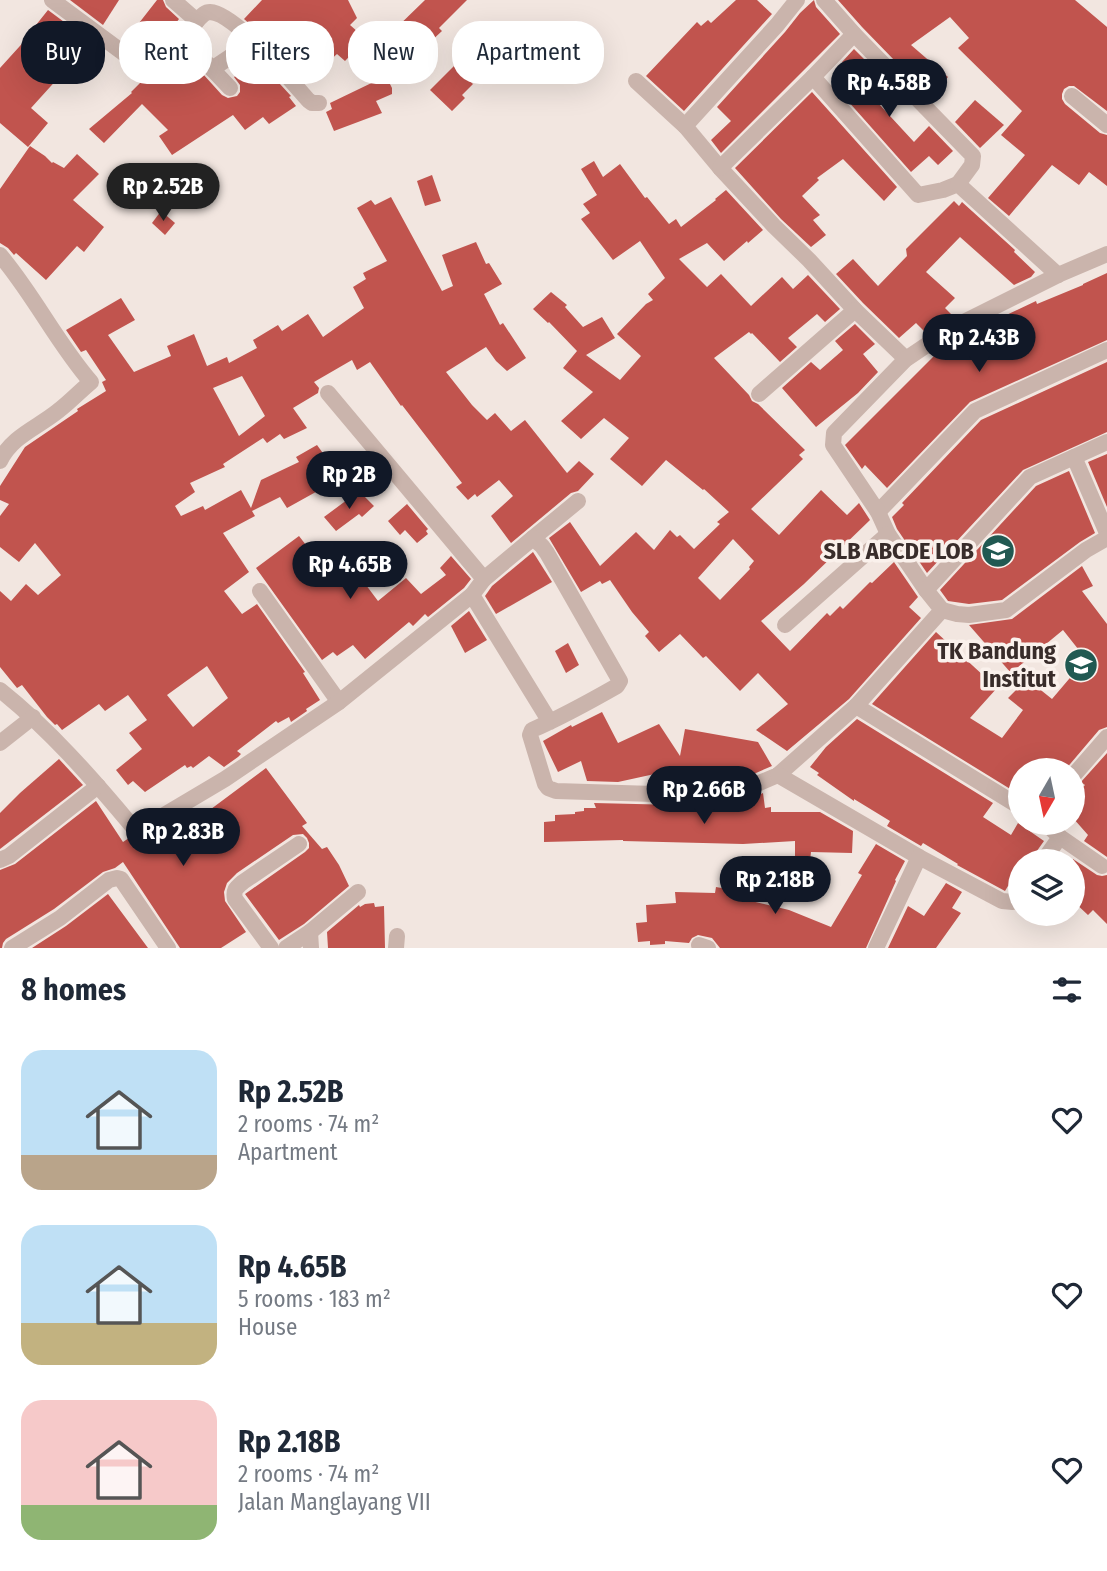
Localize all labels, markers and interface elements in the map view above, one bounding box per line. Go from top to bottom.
chip: Buy [21,21,105,84]
chip: Rent [119,21,212,84]
chip: Filters [226,21,334,84]
chip: New [348,21,438,84]
chip: Apartment [452,21,604,84]
pin: Rp 4.58B [817,60,961,119]
text: Rp 4.58B [847,68,931,96]
pin: Rp 2.52B [91,164,235,223]
text: Rp 2.52B [123,172,203,200]
pin: Rp 2.43B [907,314,1051,374]
text: Rp 2.43B [939,323,1019,351]
pin: Rp 2B [300,452,398,511]
text: Rp 2B [322,460,376,488]
school or university icon: SLB ABCDE LOB [979,532,1017,570]
place label: SLB ABCDE LOB [824,537,974,565]
pin: Rp 4.65B [278,542,422,601]
text: Rp 4.65B [308,550,392,578]
place label: TK Bandung Institut [937,637,1057,693]
school or university icon: TK Bandung Institut [1062,646,1100,684]
north arrow [1008,758,1085,835]
map controls [1008,758,1085,926]
pin: Rp 2.66B [632,766,776,826]
text: Rp 2.66B [663,775,745,803]
pin: Rp 2.83B [111,808,255,868]
text: Rp 2.83B [142,817,224,845]
button: layers [1008,849,1085,926]
pin: Rp 2.18B [703,856,847,916]
text: Rp 2.18B [736,865,814,893]
icon: filters [1048,971,1086,1009]
text: 8 homes [21,972,126,1008]
text: Rp 2.52B [238,1074,343,1110]
icon: home [77,1078,161,1162]
icon: heart [1048,1101,1086,1139]
text: 2 rooms · 74 m² [238,1110,379,1138]
text: Apartment [238,1138,338,1166]
text: Rp 4.65B [238,1249,346,1285]
icon: home [77,1253,161,1337]
icon: heart [1048,1276,1086,1314]
text: 5 rooms · 183 m² [238,1285,391,1313]
text: House [238,1313,297,1341]
text: Rp 2.18B [238,1424,340,1460]
icon: home [77,1428,161,1512]
icon: heart [1048,1451,1086,1489]
text: 2 rooms · 74 m² [238,1460,379,1488]
text: Jalan Manglayang VII [238,1488,431,1516]

